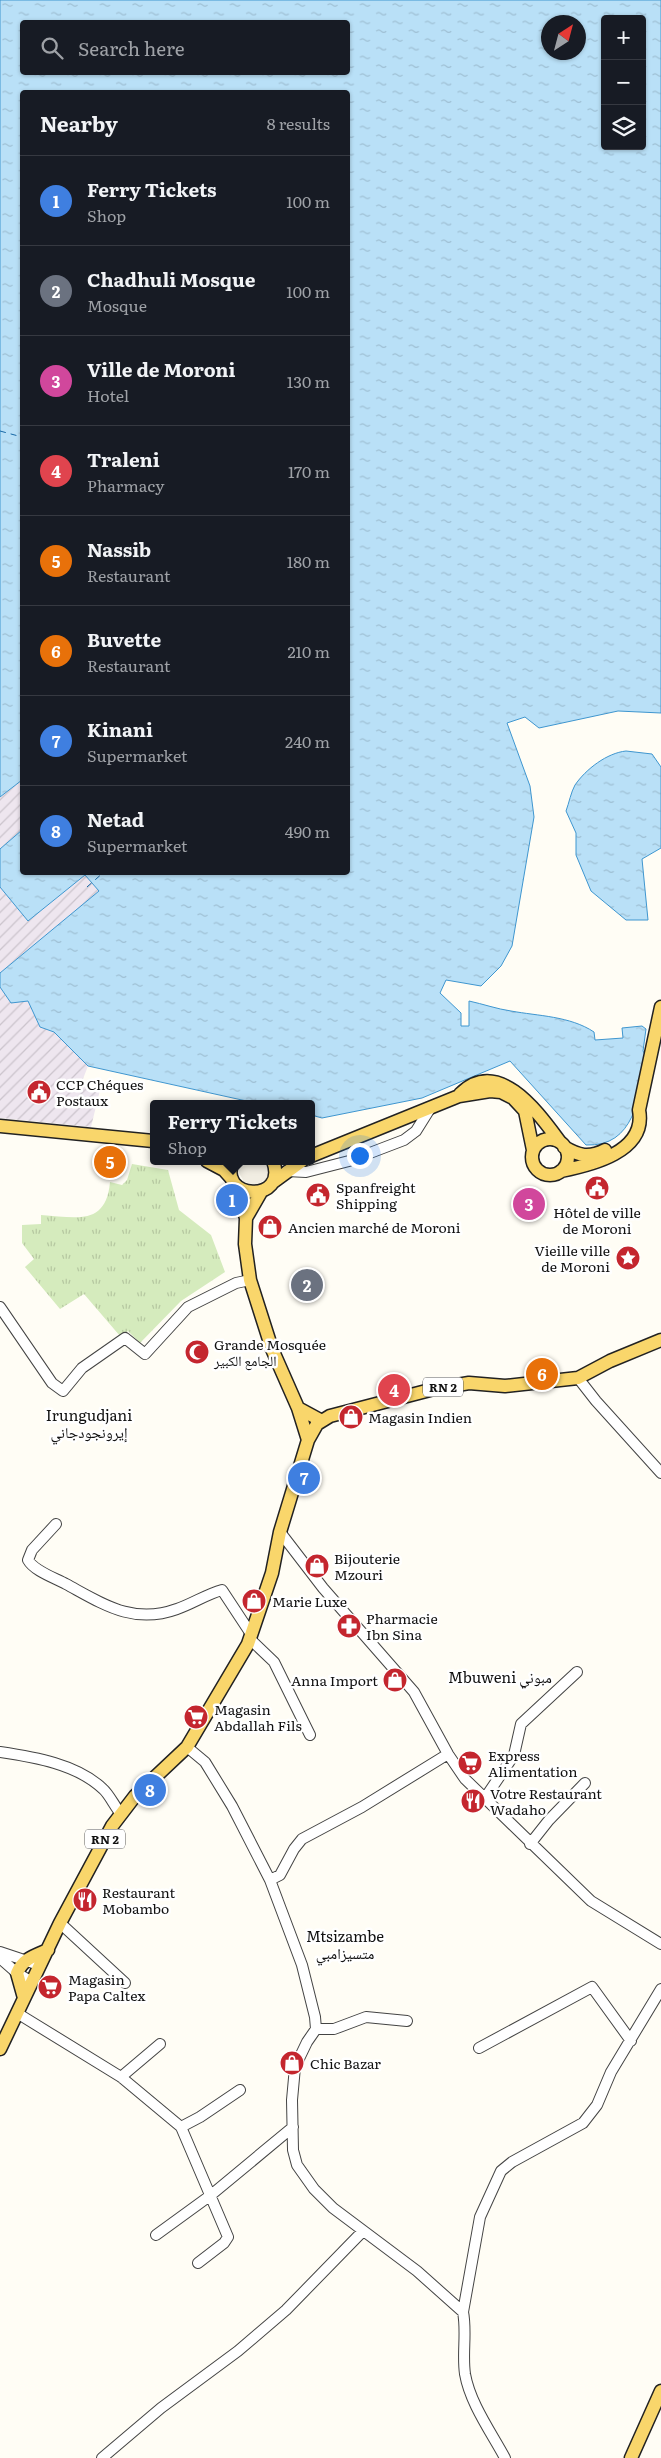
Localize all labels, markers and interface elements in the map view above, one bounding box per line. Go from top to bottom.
north arrow [541,15,586,60]
map controls [601,15,646,150]
button: + [601,15,646,60]
search box [20,20,350,75]
icon: search [38,34,66,62]
text: Search here [78,34,185,62]
button: − [601,60,646,105]
button: layers [601,105,646,150]
text: Nearby [40,107,118,138]
text: 8 results [267,111,330,135]
text: Ferry Tickets [87,175,217,203]
text: 1 [53,189,59,213]
text: 100 m [286,189,330,213]
text: Shop [87,203,126,227]
text: Chadhuli Mosque [87,265,255,293]
text: 2 [52,279,60,303]
text: 100 m [286,279,330,303]
text: Mosque [87,293,147,317]
text: Ville de Moroni [87,355,236,383]
text: 3 [52,369,60,393]
text: 130 m [287,369,330,393]
text: Hotel [87,383,129,407]
text: Traleni [87,445,160,473]
text: 4 [51,459,61,483]
text: 170 m [288,459,330,483]
text: Pharmacy [87,473,165,497]
text: Nassib [87,535,151,563]
text: 5 [52,549,60,573]
text: 180 m [287,549,330,573]
text: Restaurant [87,563,171,587]
text: Buvette [87,625,161,653]
text: 6 [51,639,61,663]
text: 210 m [287,639,330,663]
text: Restaurant [87,653,171,677]
text: Kinani [87,715,153,743]
text: 7 [52,729,60,753]
text: 240 m [285,729,330,753]
text: Supermarket [87,743,187,767]
text: Netad [87,805,144,833]
text: 8 [51,819,61,843]
text: 490 m [285,819,330,843]
text: Supermarket [87,833,187,857]
place label: CCP Chéques Postaux [56,1074,143,1110]
public building icon: CCP Chéques Postaux [26,1079,52,1105]
popup [150,1100,315,1165]
text: Ferry Tickets [168,1107,297,1135]
text: Shop [168,1135,207,1159]
pin: 5 [94,1143,126,1181]
your location [347,1143,373,1169]
public building icon: Hôtel de ville de Moroni [584,1175,610,1201]
place label: Spanfreight Shipping [336,1177,416,1213]
pin: 1 [216,1181,248,1219]
public building icon: Spanfreight Shipping [305,1182,331,1208]
pin: 3 [513,1185,545,1223]
place label: Hôtel de ville de Moroni [553,1202,641,1238]
shop icon: Ancien marché de Moroni [257,1214,283,1240]
place label: Ancien marché de Moroni [288,1217,461,1237]
place label: Vieille ville de Moroni [535,1240,610,1276]
place icon: Vieille ville de Moroni [615,1245,641,1271]
pin: 2 [291,1266,323,1304]
place label: Grande Mosquée الجامع الكبير [213,1334,326,1371]
mosque icon: Grande Mosquée الجامع الكبير [184,1339,210,1365]
pin: 6 [526,1355,558,1393]
pin: 4 [378,1371,410,1409]
road number: RN 2 [423,1378,463,1396]
district label: Irungudjani إيرونجودجاني [46,1403,132,1444]
shop icon: Magasin Indien [338,1404,364,1430]
place label: Magasin Indien [368,1407,472,1427]
pin: 7 [288,1459,320,1497]
place label: Bijouterie Mzouri [334,1548,400,1584]
shop icon: Bijouterie Mzouri [304,1553,330,1579]
shop icon: Marie Luxe [241,1588,267,1614]
place label: Marie Luxe [272,1591,347,1611]
place label: Pharmacie Ibn Sina [366,1608,438,1644]
pharmacy icon: Pharmacie Ibn Sina [336,1613,362,1639]
district label: Mbuweni مبوني [448,1665,552,1689]
shop icon: Anna Import [382,1667,408,1693]
place label: Anna Import [291,1670,378,1690]
place label: Magasin Abdallah Fils [214,1699,302,1735]
supermarket icon: Magasin Abdallah Fils [183,1704,209,1730]
place label: Express Alimentation [488,1745,577,1781]
supermarket icon: Express Alimentation [457,1750,483,1776]
pin: 8 [134,1771,166,1809]
place label: Votre Restaurant Wadaho [490,1783,602,1819]
restaurant icon: Votre Restaurant Wadaho [460,1788,486,1814]
road number: RN 2 [85,1830,125,1848]
place label: Restaurant Mobambo [102,1882,175,1918]
restaurant icon: Restaurant Mobambo [72,1887,98,1913]
district label: Mtsizambe متسيزامبي [306,1924,384,1965]
place label: Magasin Papa Caltex [68,1969,145,2005]
supermarket icon: Magasin Papa Caltex [37,1974,63,2000]
shop icon: Chic Bazar [279,2050,305,2076]
place label: Chic Bazar [310,2053,381,2073]

